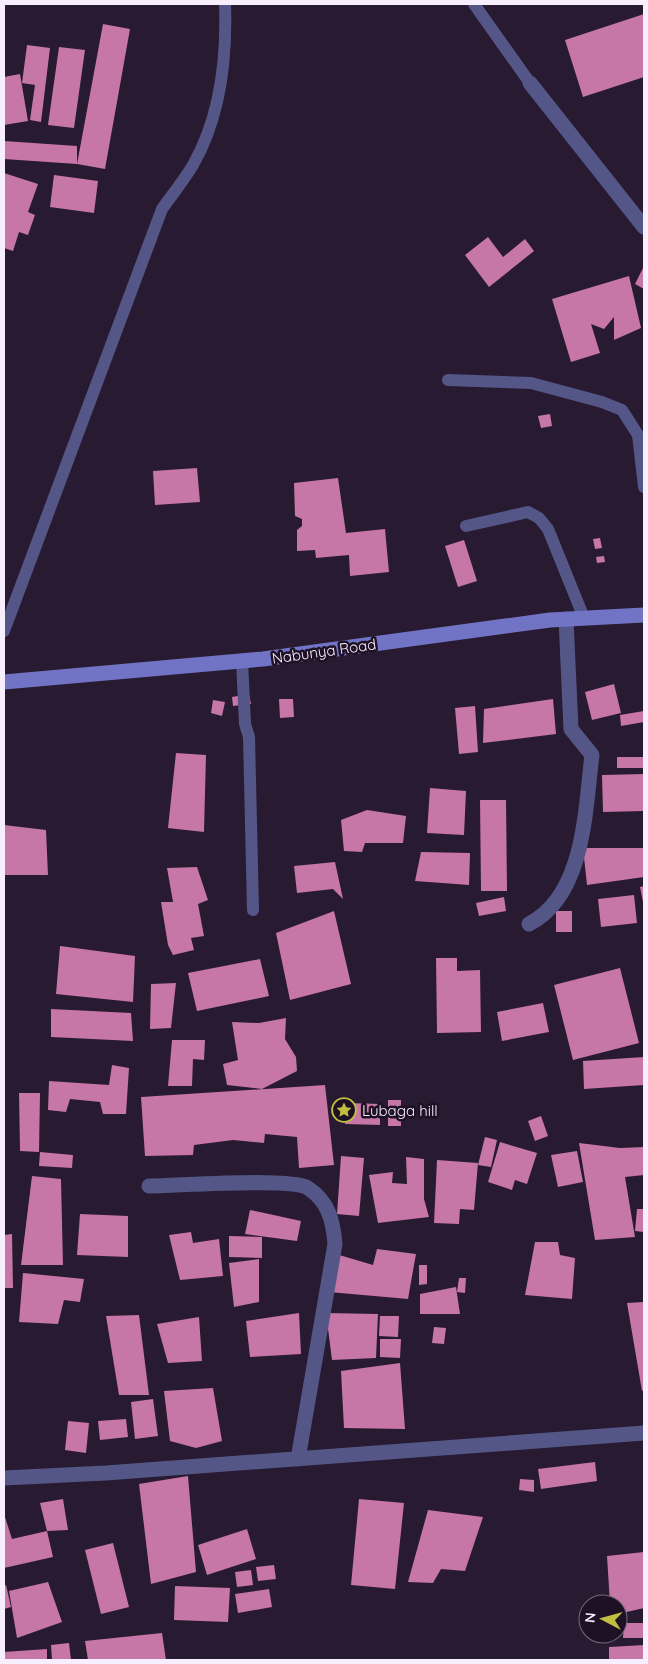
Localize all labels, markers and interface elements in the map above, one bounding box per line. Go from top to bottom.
street label: Nabunya Road [271,634,377,668]
place icon: Lubaga hill [331,1097,357,1123]
place label: Lubaga hill [362,1101,438,1120]
north arrow [578,1594,628,1644]
text: N [581,1612,600,1624]

